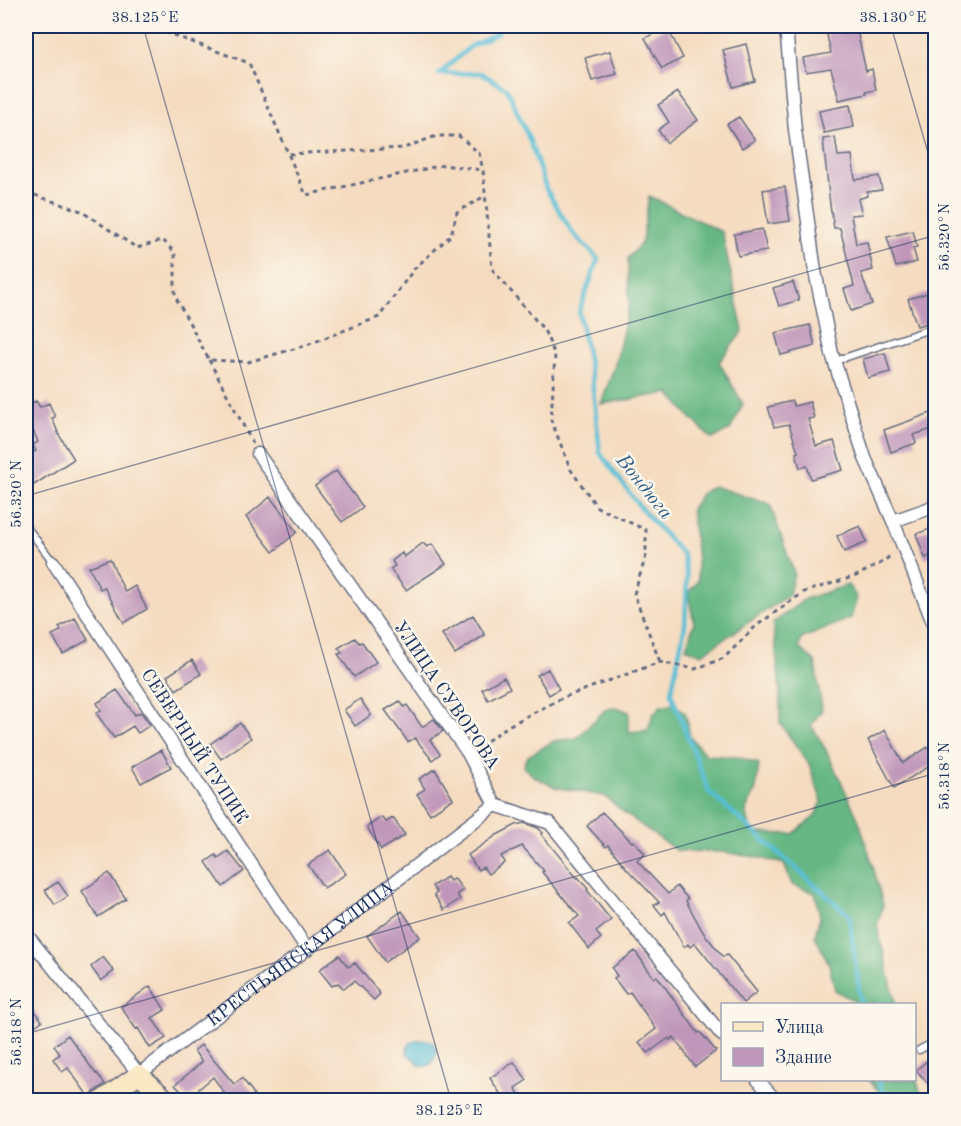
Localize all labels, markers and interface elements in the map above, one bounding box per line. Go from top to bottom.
text: 38.125°E [112,11,178,26]
text: 38.130°E [860,11,926,26]
text: 56.320°N [938,203,953,271]
water label: Вондюга [611,450,676,524]
text: 56.320°N [10,460,25,528]
street label: УЛИЦА СУВОРОВА [390,618,503,773]
street label: СЕВЕРНЫЙ ТУПИК [137,664,254,827]
text: 56.318°N [938,742,953,810]
street label: КРЕСТЬЯНСКАЯ УЛИЦА [204,878,397,1030]
text: 56.318°N [10,998,25,1066]
legend [721,1003,916,1081]
text: Улица [775,1019,824,1037]
text: Здание [775,1049,832,1067]
text: 38.125°E [416,1104,482,1119]

